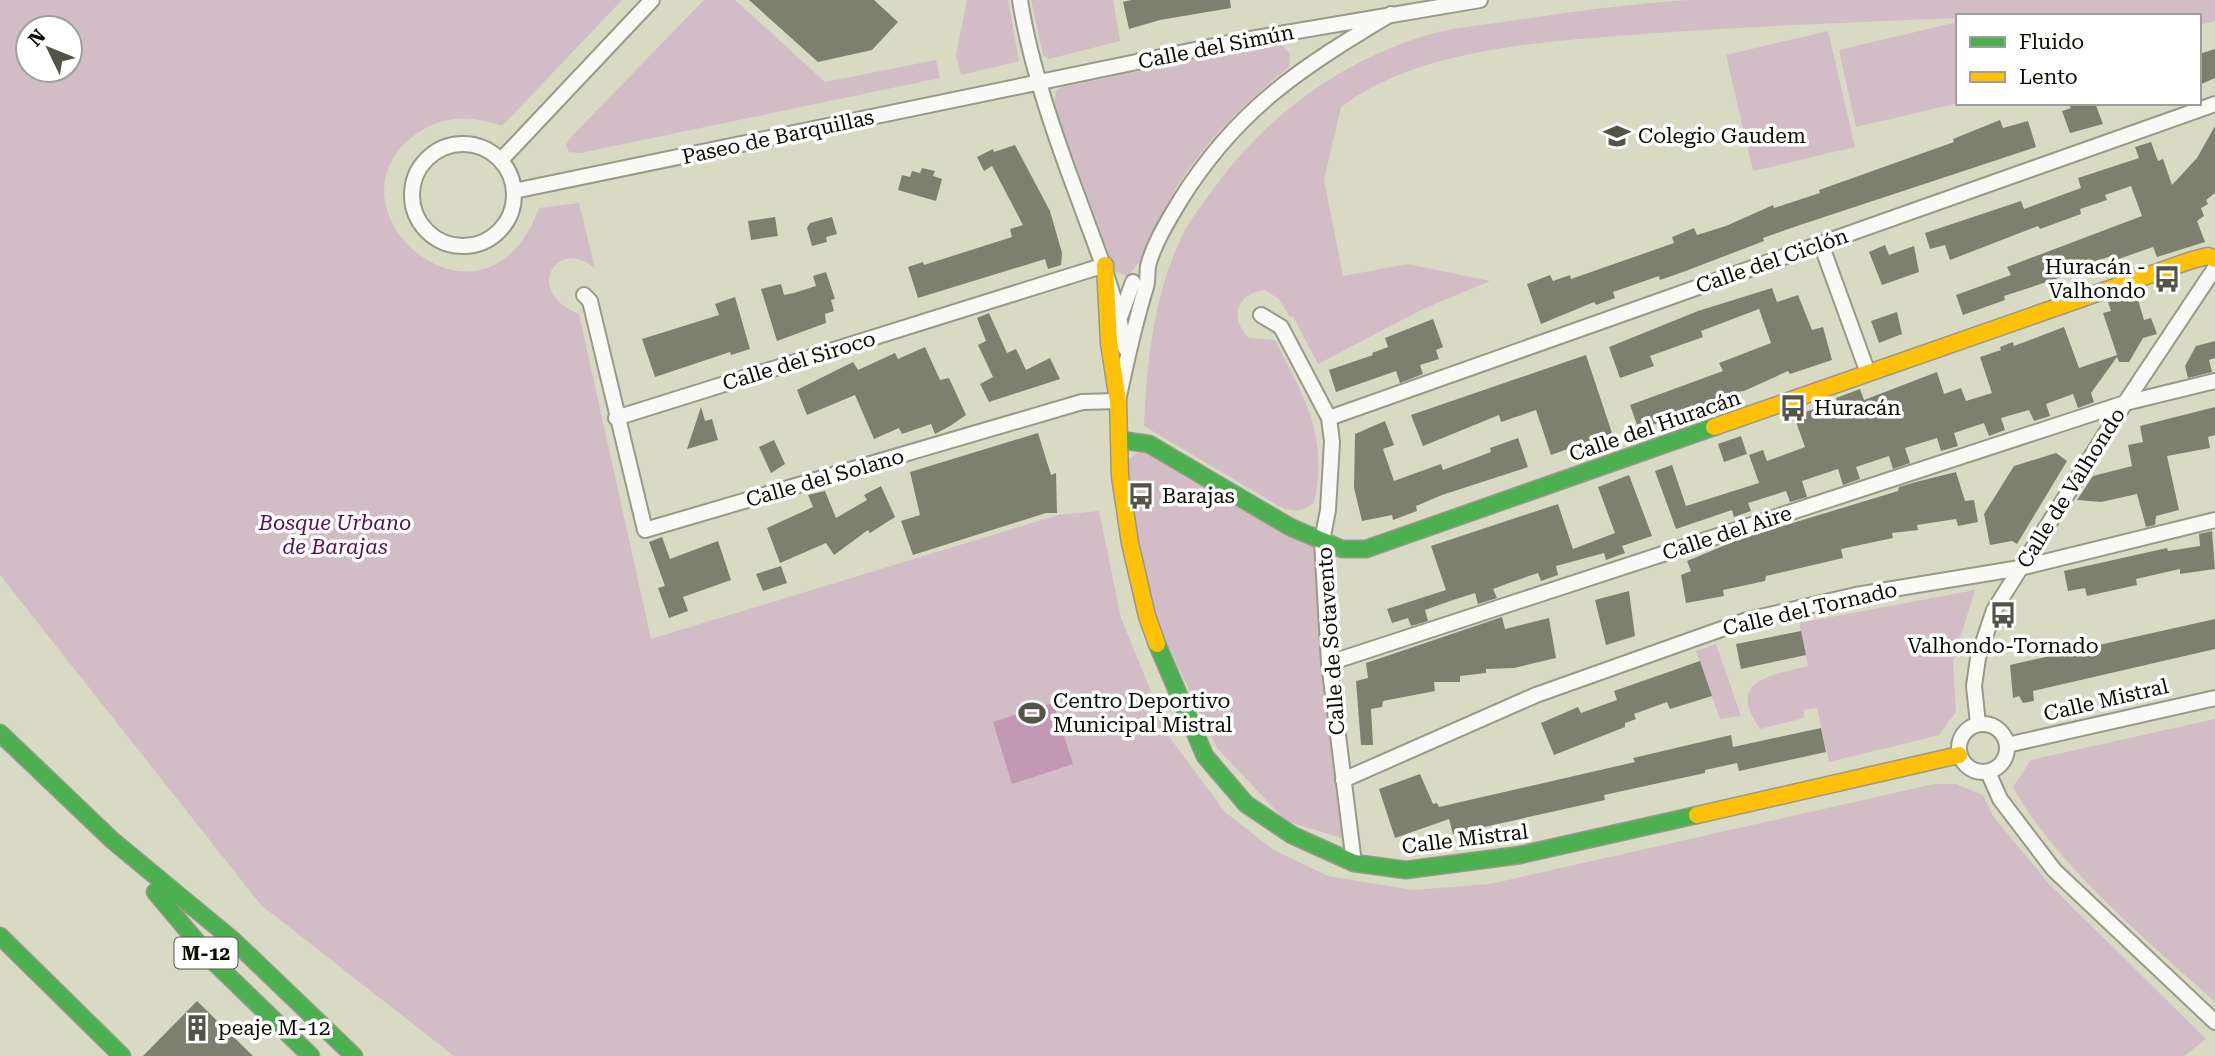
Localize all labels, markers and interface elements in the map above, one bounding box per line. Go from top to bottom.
north arrow [14,14,84,84]
legend [1956,14,2201,105]
street label: Calle del Simún [1136,20,1296,74]
text: N [24,24,51,51]
text: Fluido [2019,30,2084,54]
text: Lento [2019,65,2078,89]
street label: Paseo de Barquillas [680,105,876,169]
school or university icon: Colegio Gaudem [1602,121,1632,151]
place label: Colegio Gaudem [1638,124,1806,148]
street label: Calle del Ciclón [1693,224,1852,298]
place label: Huracán - Valhondo [2045,255,2146,303]
bus stop icon: Huracán - Valhondo [2152,264,2182,294]
street label: Calle del Siroco [720,326,878,396]
street label: Calle del Huracán [1566,385,1744,467]
bus stop icon: Huracán [1778,393,1808,423]
place label: Huracán [1814,396,1901,420]
street label: Calle de Valhondo [2012,404,2130,572]
street label: Calle del Solano [743,444,907,512]
bus stop icon: Barajas [1126,481,1156,511]
place label: Barajas [1162,484,1235,508]
street label: Calle del Aire [1659,501,1795,565]
park label: Bosque Urbano de Barajas [258,511,411,559]
street label: Calle de Sotavento [1312,546,1350,736]
street label: Calle del Tornado [1721,577,1899,641]
bus stop icon: Valhondo-Tornado [1988,600,2018,630]
place label: Valhondo-Tornado [1907,634,2099,658]
street label: Calle Mistral [2041,674,2171,726]
place label: Centro Deportivo Municipal Mistral [1053,689,1233,737]
sports icon: Centro Deportivo Municipal Mistral [1017,698,1047,728]
street label: Calle Mistral [1400,819,1530,859]
road number: M-12 [174,937,238,968]
building icon: peaje M-12 [182,1013,212,1043]
place label: peaje M-12 [218,1016,330,1040]

